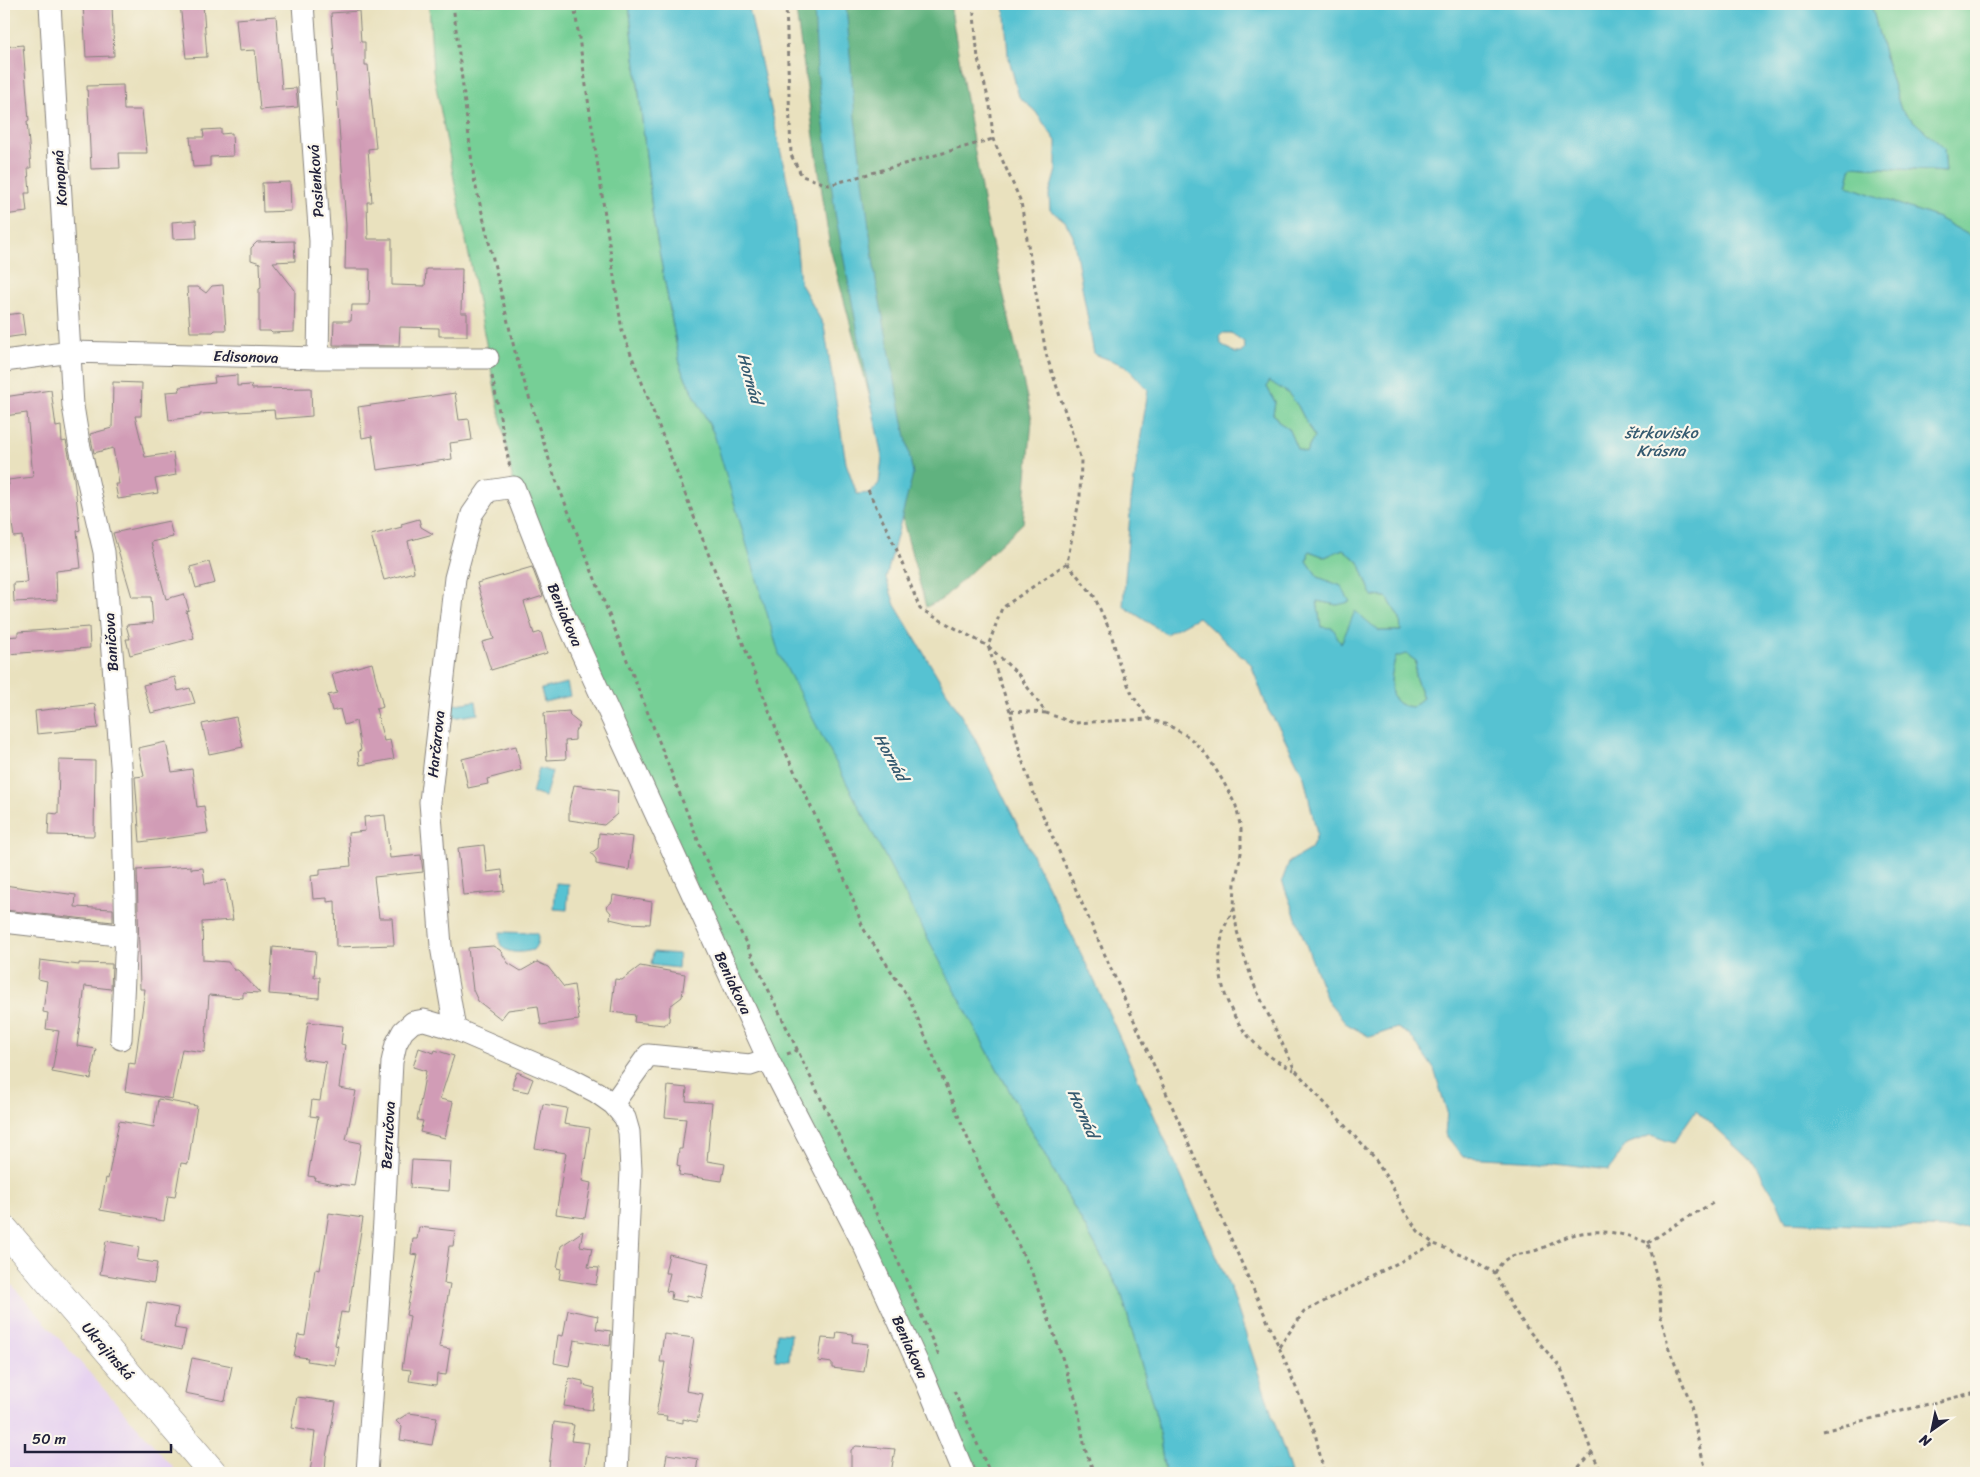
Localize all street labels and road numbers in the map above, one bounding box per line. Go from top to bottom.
street label: Pasienková [300,143,332,218]
street label: Konopná [45,149,75,207]
street label: Edisonova [213,343,279,371]
street label: Beniakova [540,579,590,651]
street label: Baničova [96,611,126,672]
street label: Harčarova [420,709,452,779]
street label: Beniakova [707,947,759,1019]
street label: Bezručova [373,1100,403,1170]
street label: Beniakova [884,1311,936,1383]
street label: Ukrajinská [75,1316,141,1387]

